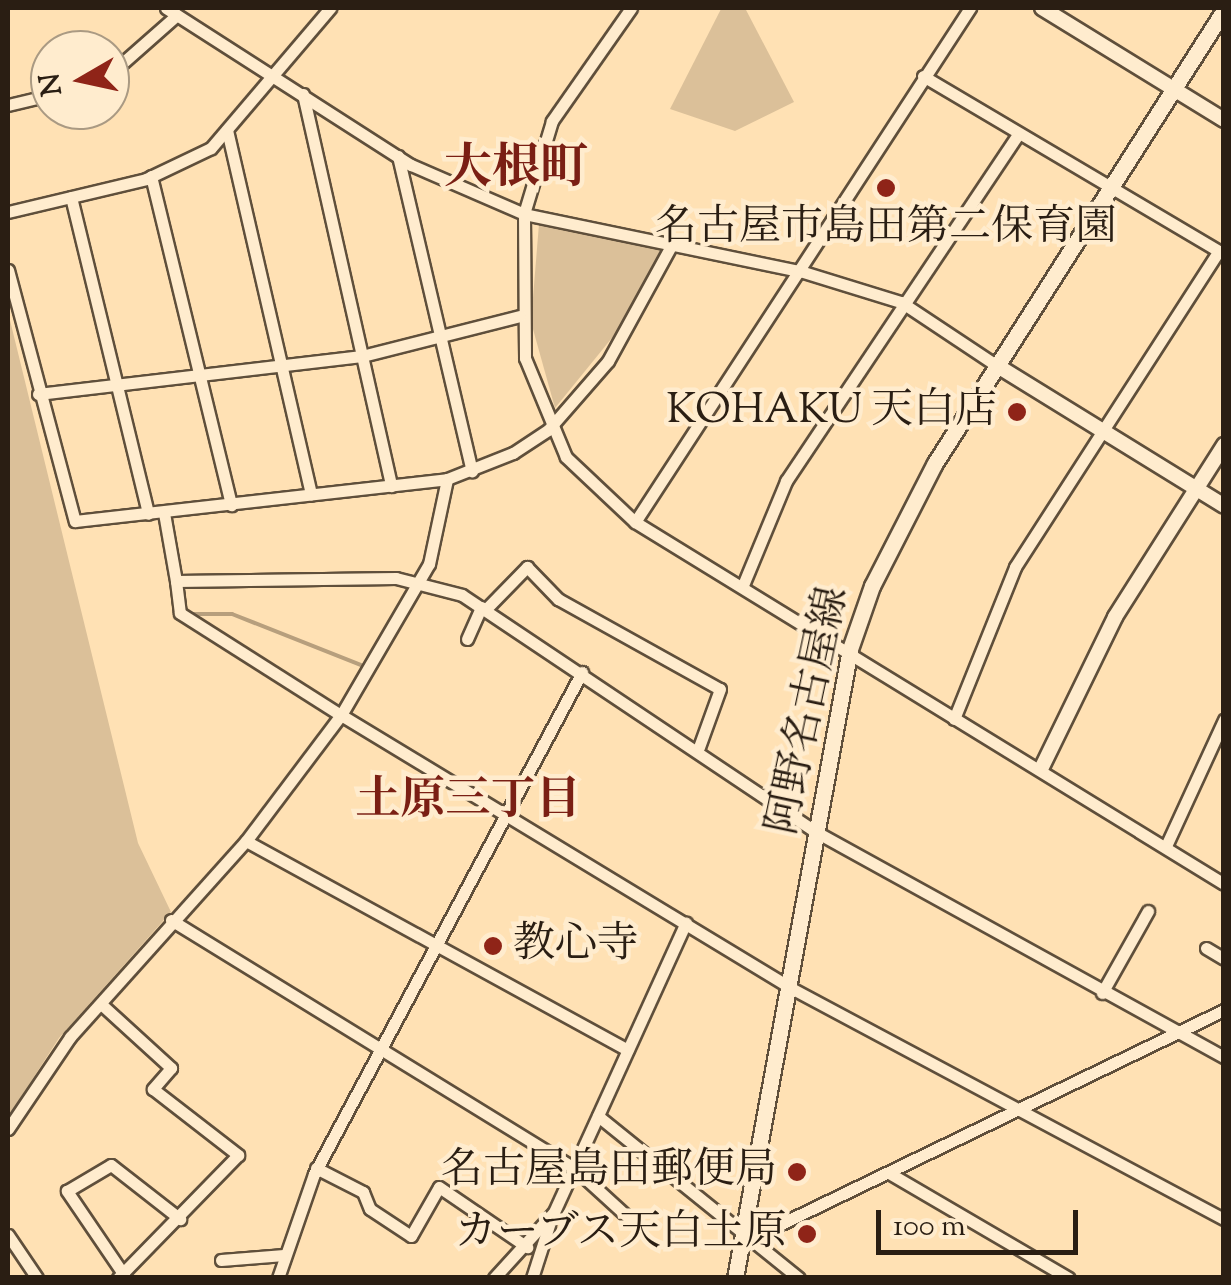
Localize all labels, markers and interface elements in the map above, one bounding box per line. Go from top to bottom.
north arrow [30,30,130,130]
text: N [31,70,74,99]
district label: 大根町 [444,142,588,200]
marker: 名古屋市島田第二保育園 [875,177,897,199]
place label: 名古屋市島田第二保育園 [655,204,1117,254]
place label: KOHAKU 天白店 [667,387,997,437]
marker: KOHAKU 天白店 [1006,401,1028,423]
street label: 阿野名古屋線 [759,583,861,839]
district label: 土原三丁目 [356,776,580,830]
place label: 教心寺 [513,921,639,971]
marker: 教心寺 [482,935,504,957]
place label: 名古屋島田郵便局 [441,1147,777,1197]
marker: 名古屋島田郵便局 [786,1161,808,1183]
scale bar [881,1190,1084,1252]
text: 100 m [893,1206,966,1249]
place label: カーブス天白土原 [451,1209,787,1259]
marker: カーブス天白土原 [796,1223,818,1245]

